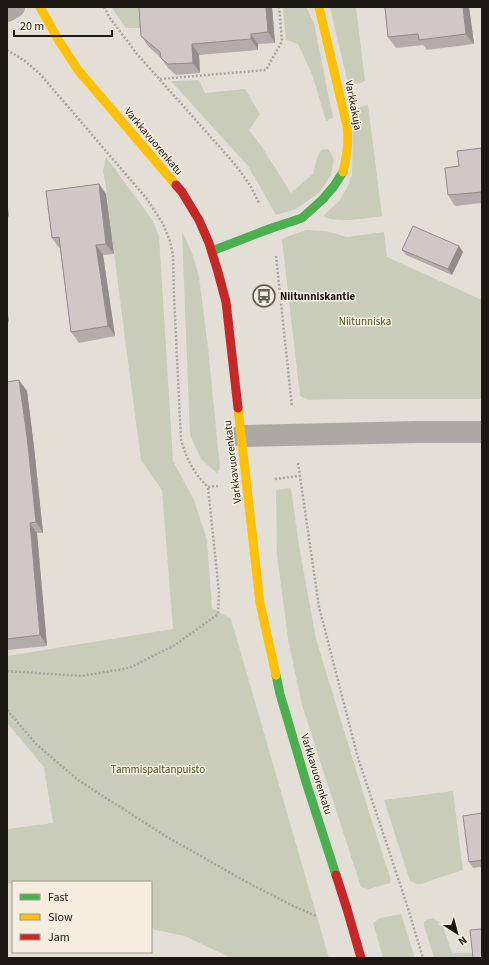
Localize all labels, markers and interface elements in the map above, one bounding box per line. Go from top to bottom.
scale bar [14,12,112,38]
text: 20 m [20,18,44,35]
street label: Varkkakuja [341,79,366,131]
street label: Varkkavuorenkatu [121,104,186,178]
bus stop icon: Niitunniskantie [251,283,277,309]
place label: Niitunniskantie [280,289,356,304]
park label: Niitunniska [339,314,391,329]
street label: Varkkavuorenkatu [220,419,245,504]
street label: Varkkavuorenkatu [297,732,336,816]
park label: Tammispaltanpuisto [111,762,205,777]
legend [12,881,152,953]
text: Fast [48,889,68,906]
text: Slow [48,909,73,926]
north arrow [437,913,477,953]
text: Jam [48,929,70,946]
text: N [455,932,470,949]

